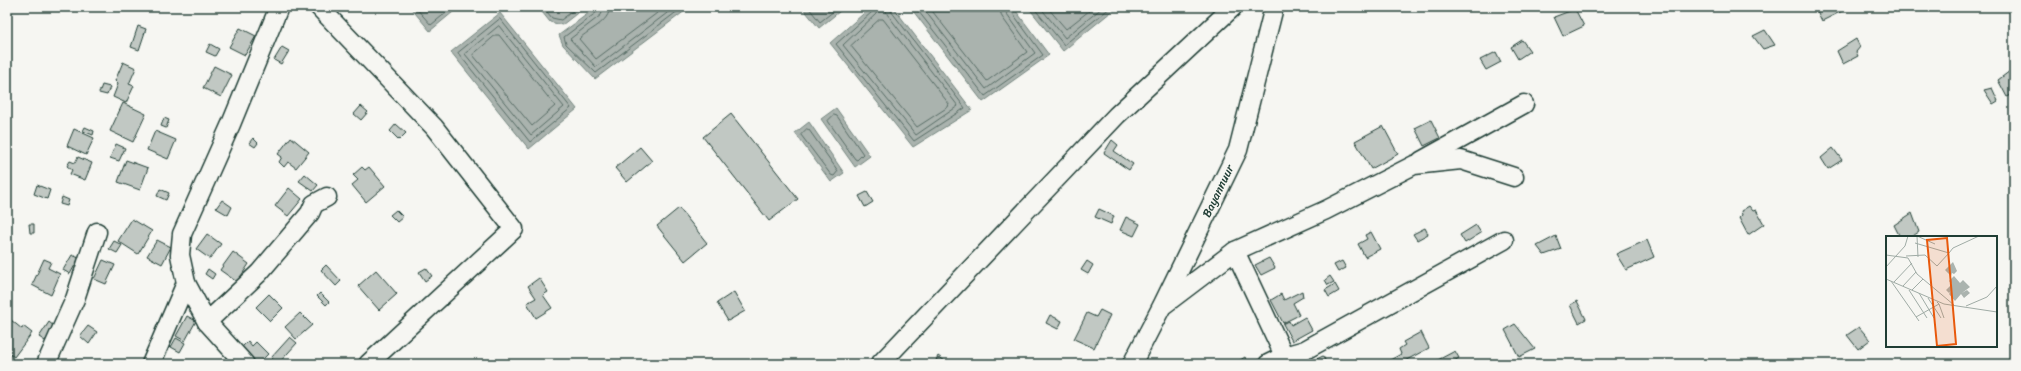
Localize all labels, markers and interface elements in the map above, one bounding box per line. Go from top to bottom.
street label: Bayannuur [1196,160,1241,221]
inset map [1886,236,1997,347]

